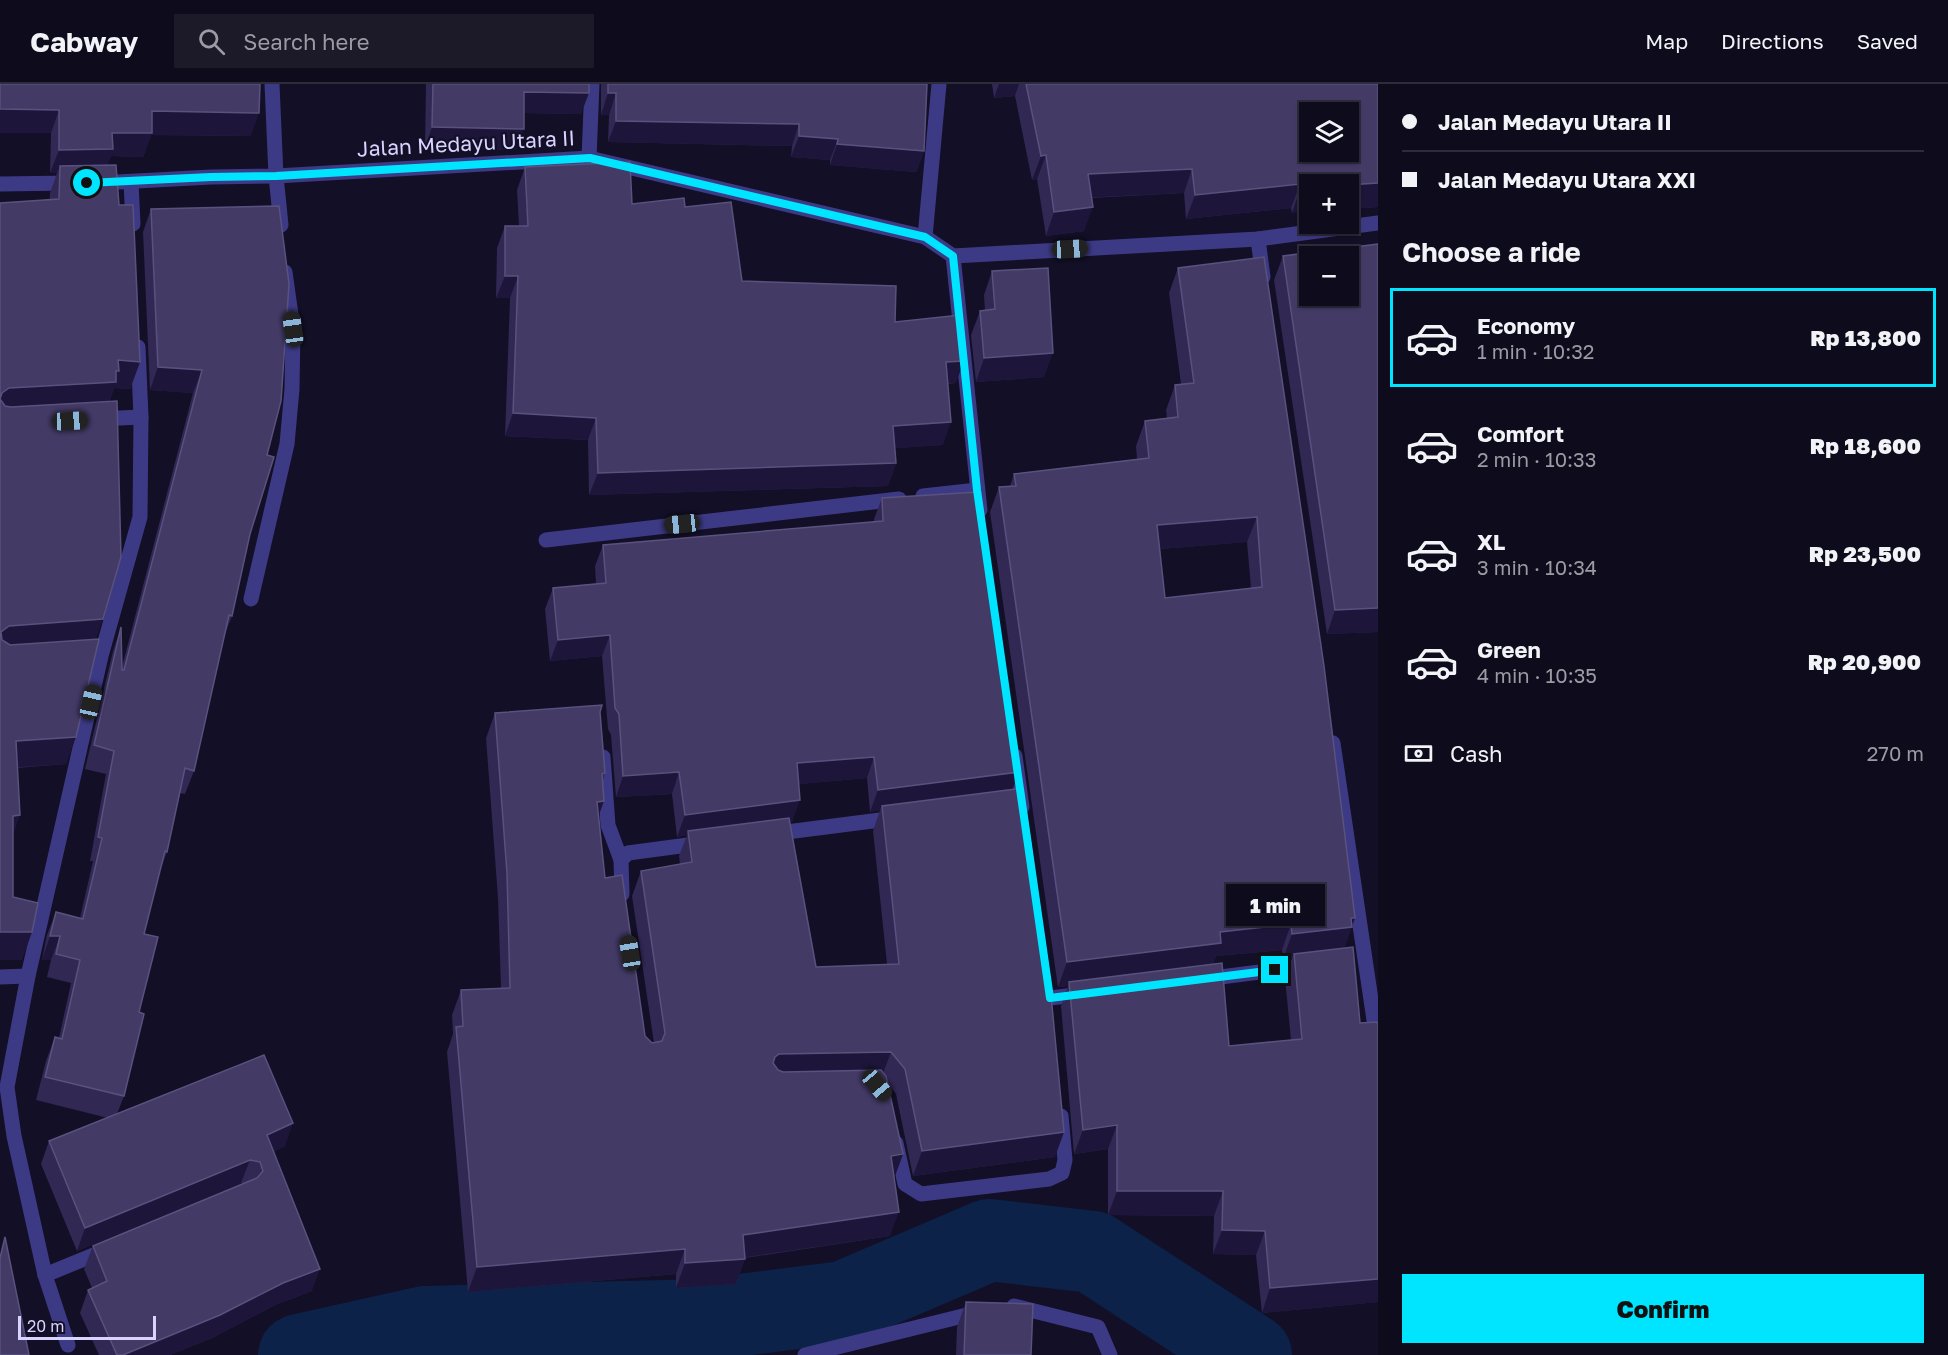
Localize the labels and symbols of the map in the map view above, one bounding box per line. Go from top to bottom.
street label: Jalan Medayu Utara II [356,124,576,162]
route start [73,169,100,196]
car [1052,239,1088,259]
car [282,310,304,348]
car [52,411,88,431]
car [663,513,701,535]
car [78,682,104,722]
callout: 1 min [1226,883,1324,925]
car [618,934,642,972]
route end [1261,956,1288,983]
car [859,1065,895,1105]
scale bar [18,1313,156,1340]

